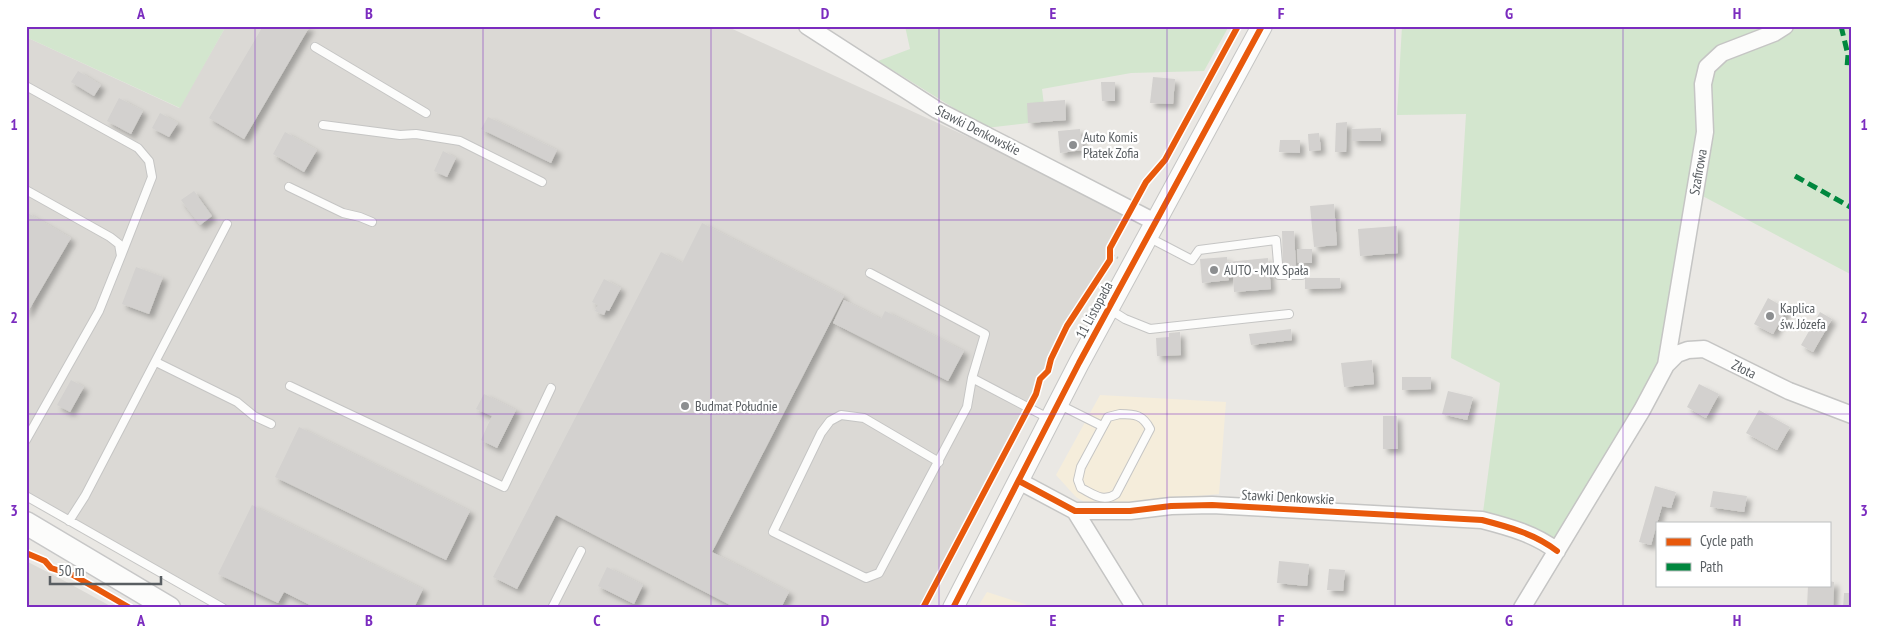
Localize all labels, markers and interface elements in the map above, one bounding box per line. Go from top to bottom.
text: A [136,3,146,23]
text: B [365,3,373,23]
text: C [593,3,601,23]
text: D [821,3,830,23]
text: E [1050,3,1057,23]
text: F [1278,3,1285,23]
text: G [1505,3,1513,23]
text: H [1733,3,1741,23]
street label: Stawki Denkowskie [933,101,1024,159]
text: 1 [10,114,18,134]
text: 1 [1860,114,1868,134]
place label: Auto Komis Płatek Zofia [1083,128,1139,162]
marker: Auto Komis Płatek Zofia [1067,139,1079,151]
street label: Szafirowa [1685,148,1711,196]
place label: AUTO - MIX Spała [1224,261,1309,279]
marker: AUTO - MIX Spała [1208,264,1220,276]
street label: 11 Listopada [1071,278,1117,342]
place label: Kaplica św. Józefa [1780,299,1826,333]
text: 2 [10,307,18,327]
text: 2 [1860,307,1868,327]
marker: Kaplica św. Józefa [1764,310,1776,322]
street label: Złota [1729,355,1759,383]
place label: Budmat Południe [695,397,778,415]
marker: Budmat Południe [679,400,691,412]
street label: Stawki Denkowskie [1241,486,1335,508]
text: 3 [10,500,18,520]
text: 3 [1860,500,1868,520]
legend [1656,522,1830,586]
text: Cycle path [1700,531,1753,550]
scale bar [50,554,161,586]
text: Path [1700,557,1723,576]
text: 50 m [58,561,84,580]
text: A [136,610,146,630]
text: B [365,610,373,630]
text: C [593,610,601,630]
text: D [821,610,830,630]
text: E [1050,610,1057,630]
text: F [1278,610,1285,630]
text: G [1505,610,1513,630]
text: H [1733,610,1741,630]

